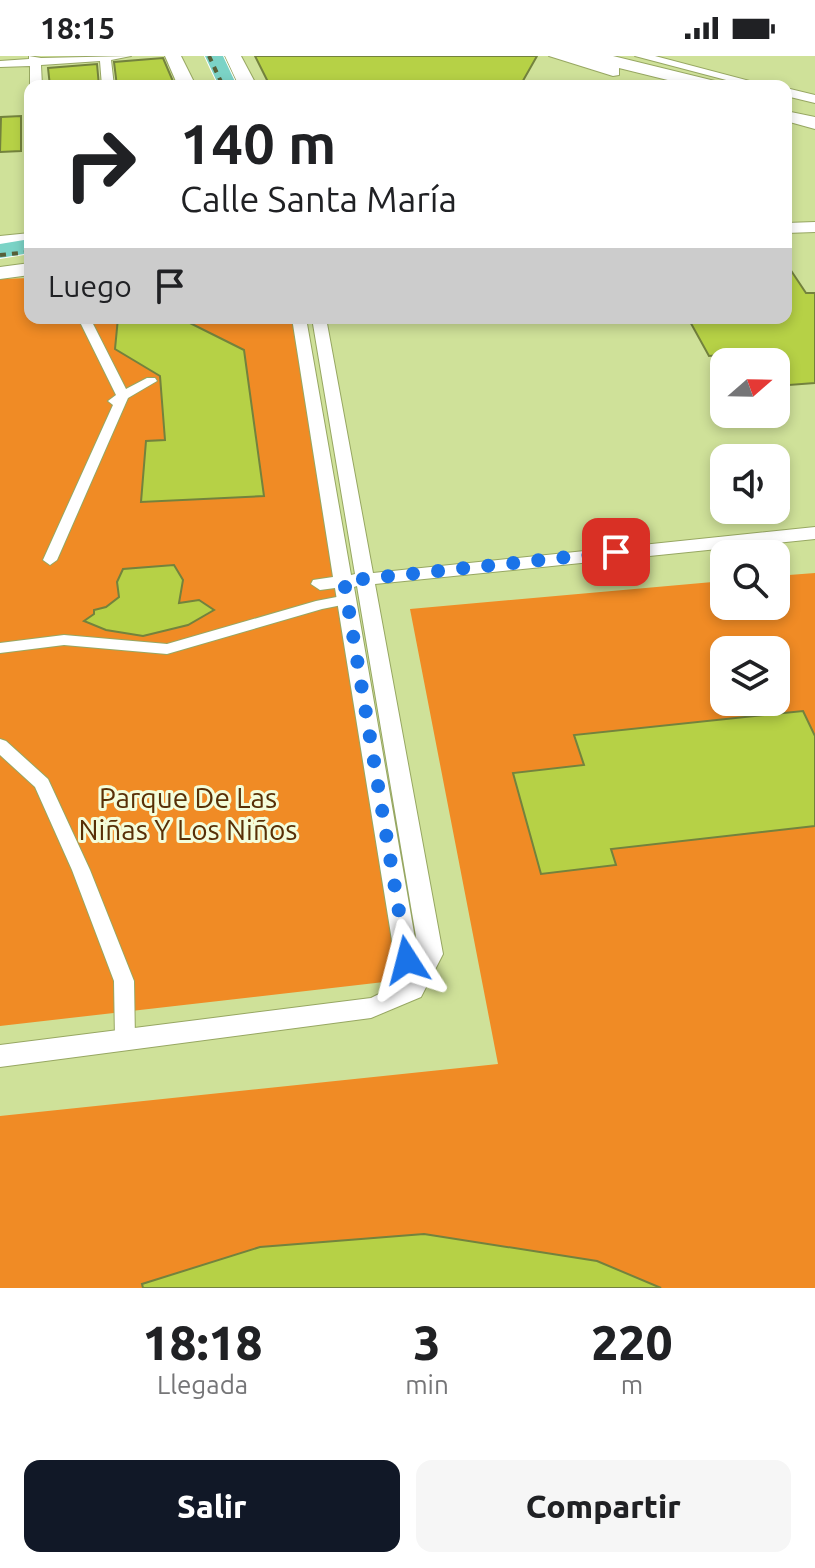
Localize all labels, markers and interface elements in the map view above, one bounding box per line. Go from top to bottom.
text: 18:15 [40,11,115,45]
icon: right [48,112,152,216]
text: 140 m [180,112,336,175]
text: Calle Santa María [180,178,457,219]
icon: arrive [148,264,192,308]
text: Luego [48,269,132,303]
north arrow [710,348,790,428]
map controls [710,348,790,716]
button: sound [710,444,790,524]
pin [582,518,650,586]
icon: arrive [594,530,638,574]
button: search [710,540,790,620]
button: layers [710,636,790,716]
park label: Parque De Las Niñas Y Los Niños [79,782,297,845]
position arrow [365,918,449,1002]
text: 18:18 [143,1315,263,1369]
text: 3 [413,1315,440,1369]
text: 220 [591,1315,672,1369]
text: Llegada [157,1370,248,1399]
text: min [405,1370,449,1399]
text: m [621,1370,643,1399]
button: Salir [24,1460,400,1552]
button: Compartir [416,1460,791,1552]

